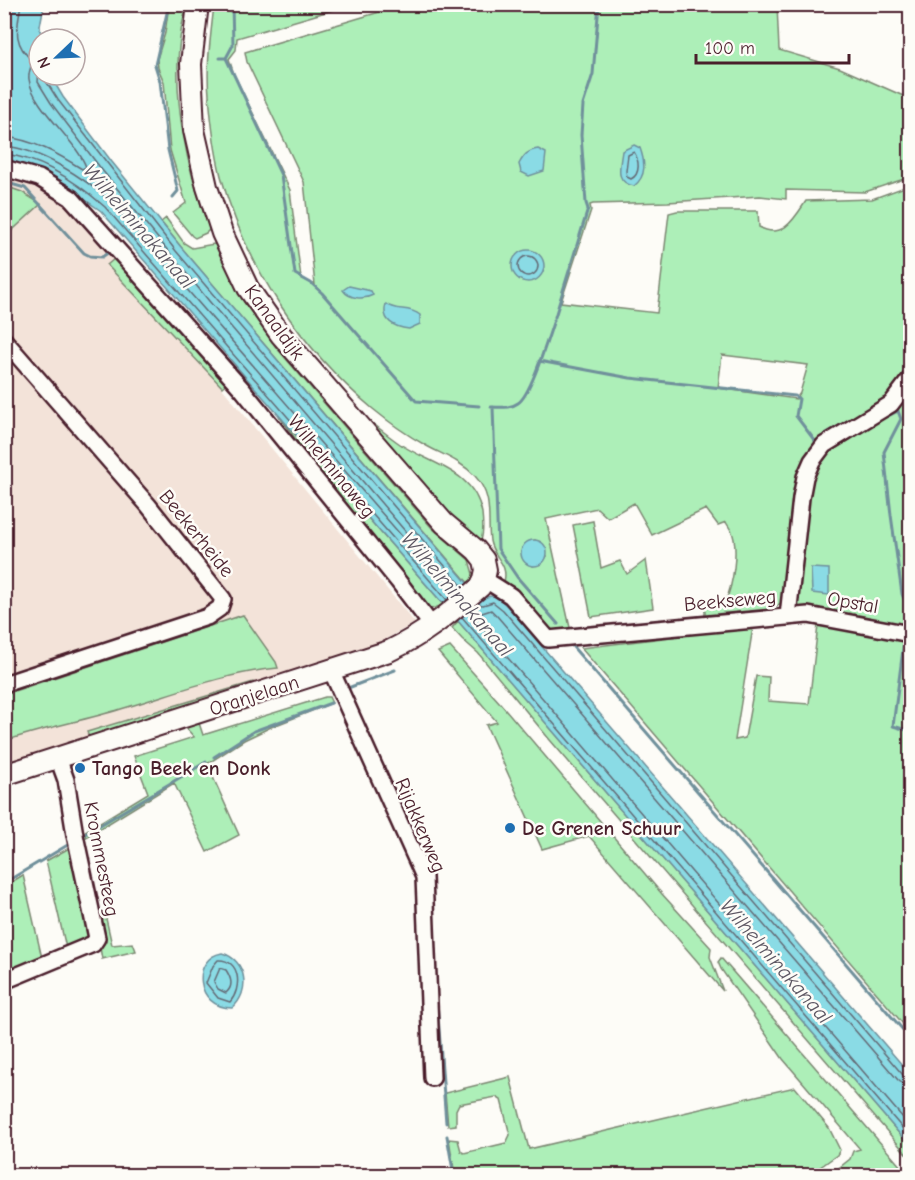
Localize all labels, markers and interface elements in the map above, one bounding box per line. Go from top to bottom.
north arrow [27,27,87,87]
scale bar [696,27,849,65]
text: 100 m [705,38,755,59]
text: N [34,54,54,71]
water label: Wilhelminakanaal [78,159,200,294]
street label: Kanaaldijk [240,280,310,365]
street label: Wilhelminaweg [283,410,380,523]
street label: Beekerheide [154,485,239,582]
water label: Wilhelminakanaal [396,527,518,662]
street label: Beekseweg [683,585,777,616]
street label: Opstal [826,587,880,618]
street label: Oranjelaan [207,670,302,721]
place label: Tango Beek en Donk [92,757,270,780]
marker: Tango Beek en Donk [73,761,87,775]
street label: Rijakkerweg [390,774,451,876]
street label: Krommesteeg [79,800,124,919]
place label: De Grenen Schuur [522,817,681,840]
marker: De Grenen Schuur [503,821,517,835]
water label: Wilhelminakanaal [715,894,837,1029]

